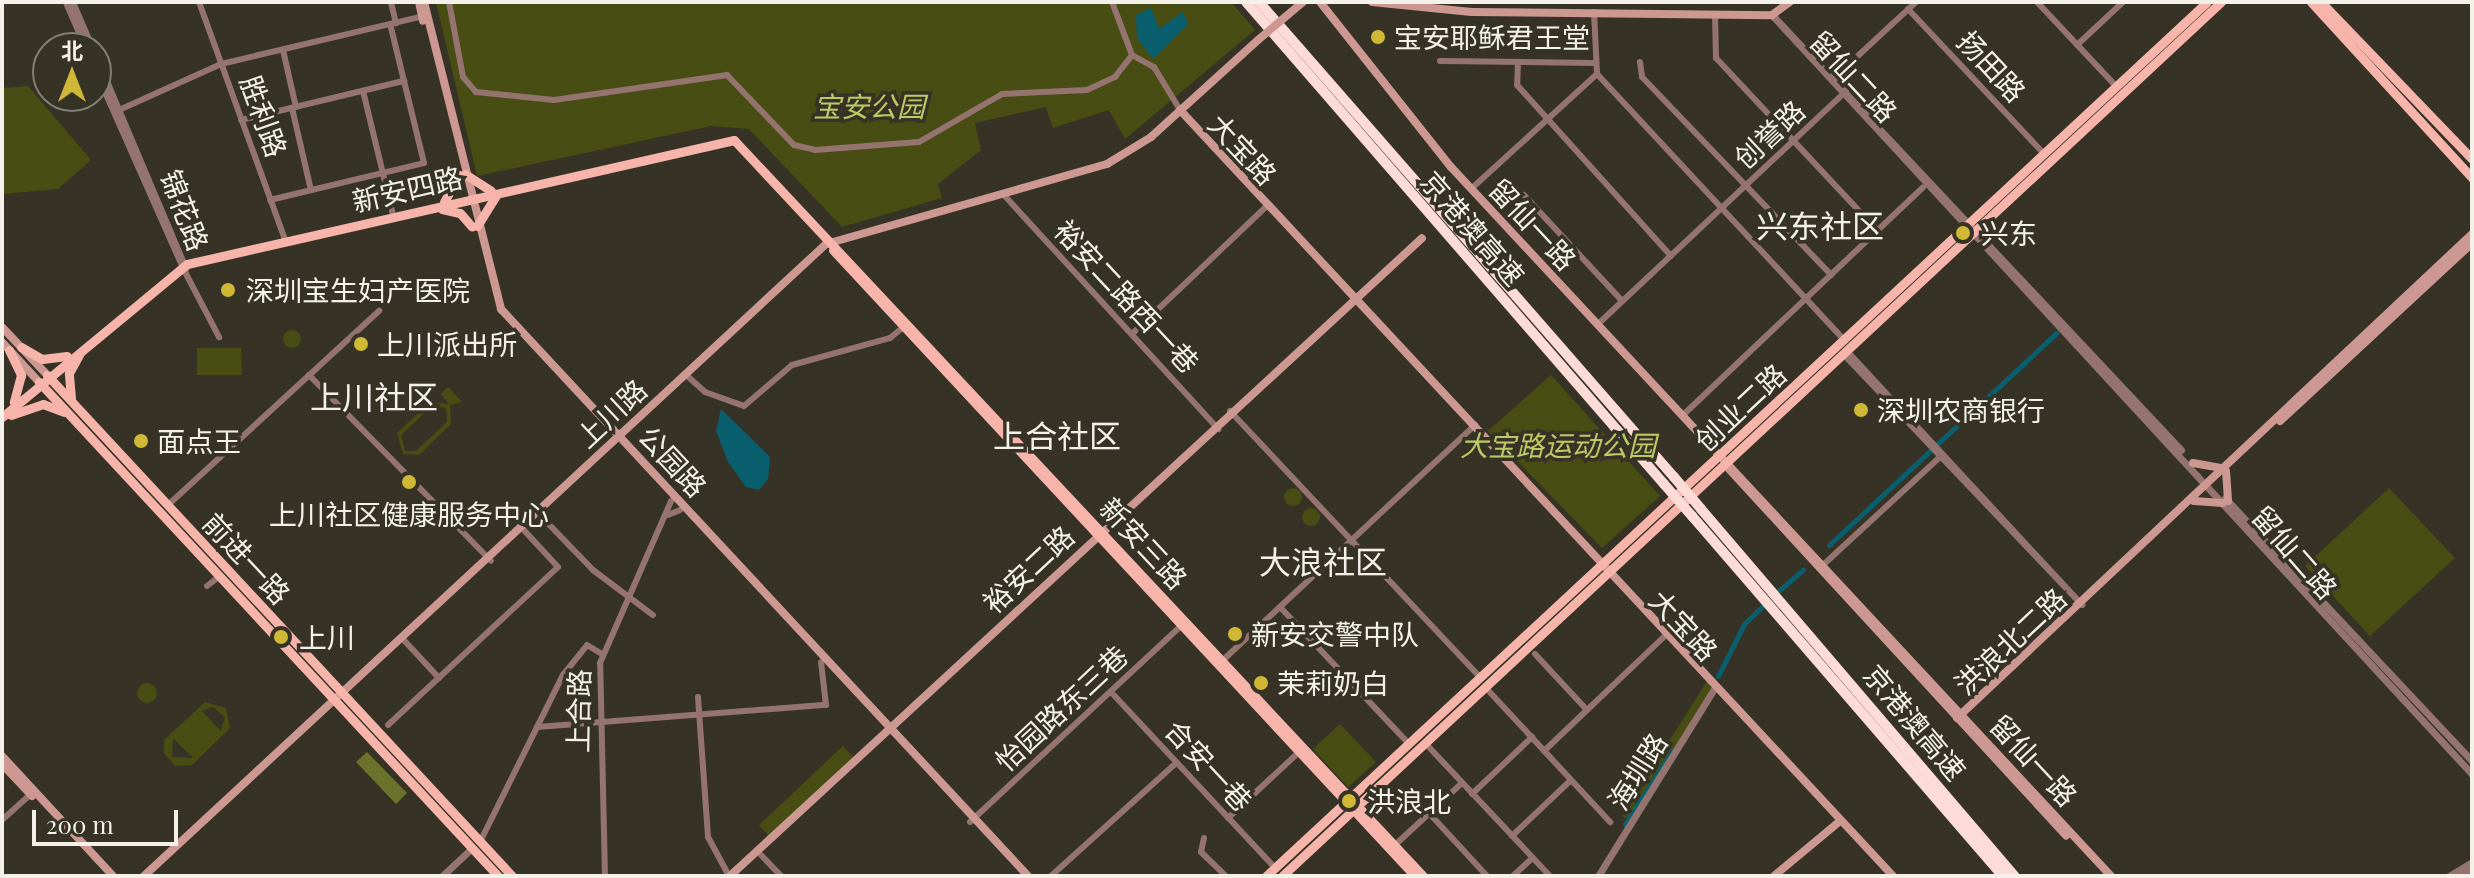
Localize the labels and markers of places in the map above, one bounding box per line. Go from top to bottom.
place label: 宝安耶稣君王堂 [1394,20,1590,54]
marker: 宝安耶稣君王堂 [1369,28,1387,46]
place label: 兴东 [1981,216,2037,250]
marker: 兴东 [1952,222,1974,244]
place label: 深圳宝生妇产医院 [246,273,470,307]
marker: 深圳宝生妇产医院 [217,279,239,301]
place label: 上川派出所 [377,327,517,361]
marker: 上川派出所 [352,335,370,353]
place label: 深圳农商银行 [1877,393,2045,427]
marker: 深圳农商银行 [1852,401,1870,419]
place label: 面点王 [157,424,241,458]
marker: 面点王 [132,432,150,450]
marker: 上川社区健康服务中心 [398,471,420,493]
place label: 上川社区健康服务中心 [269,497,549,531]
place label: 新安交警中队 [1251,617,1419,651]
place label: 上川 [299,620,355,654]
marker: 新安交警中队 [1226,625,1244,643]
marker: 上川 [270,626,292,648]
place label: 茉莉奶白 [1277,666,1389,700]
marker: 茉莉奶白 [1252,674,1270,692]
place label: 洪浪北 [1367,784,1451,818]
marker: 洪浪北 [1338,790,1360,812]

